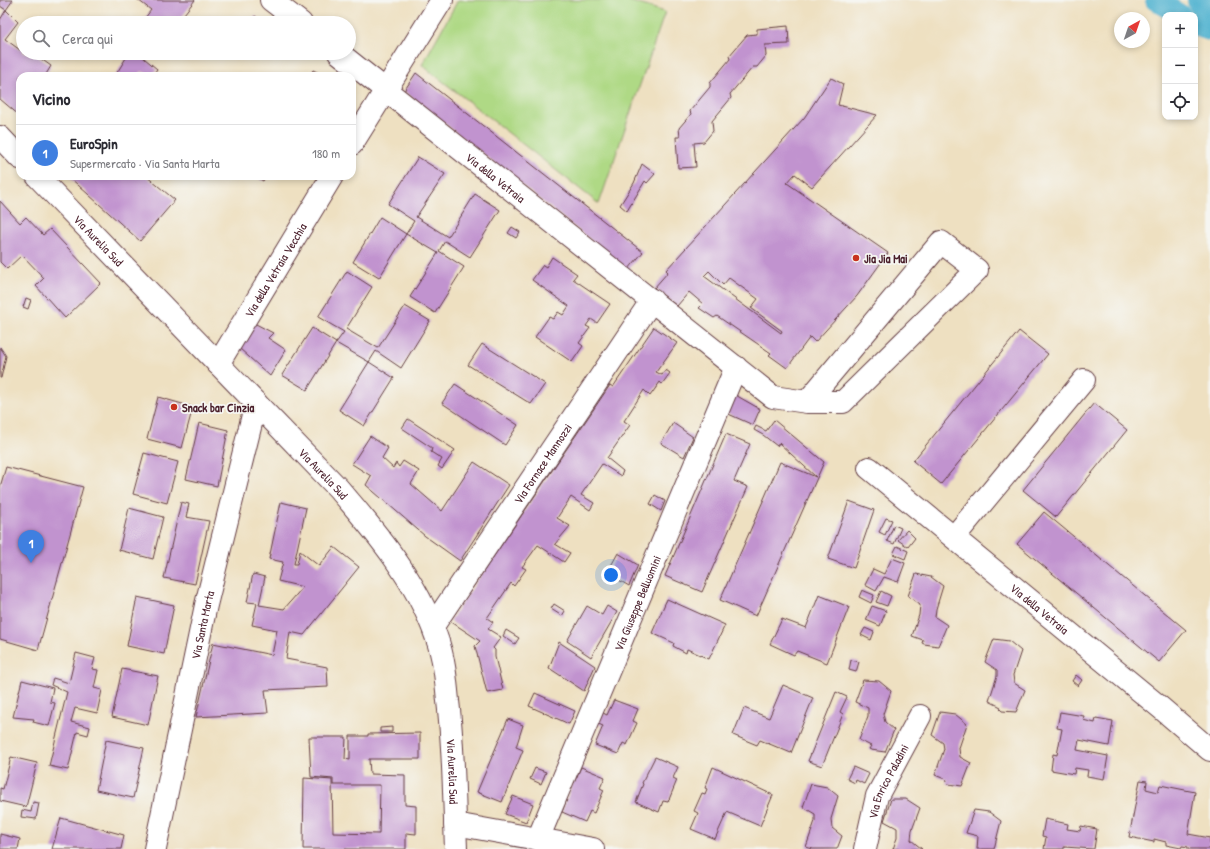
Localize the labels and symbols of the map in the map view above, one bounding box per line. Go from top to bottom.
north arrow [1114,12,1150,48]
street label: Via della Vetraia [462,148,529,206]
street label: Via Aurelia Sud [70,211,128,270]
street label: Via della Vetraia Vecchia [240,219,310,320]
place label: Jia Jia Mai [864,250,908,267]
marker: Jia Jia Mai [851,253,861,263]
place label: Snack bar Cinzia [182,399,255,416]
marker: Snack bar Cinzia [169,402,179,412]
street label: Via Fornace Mannozzi [509,420,576,507]
street label: Via Aurelia Sud [295,444,353,503]
pin: 1 [18,530,44,563]
street label: Via Giuseppe Belluomini [609,553,665,653]
your location [601,565,621,585]
street label: Via della Vetraia [1007,579,1073,638]
street label: Via Santa Marta [186,589,218,661]
street label: Via Aurelia Sud [443,738,463,805]
street label: Via Enrico Paladini [864,741,912,820]

